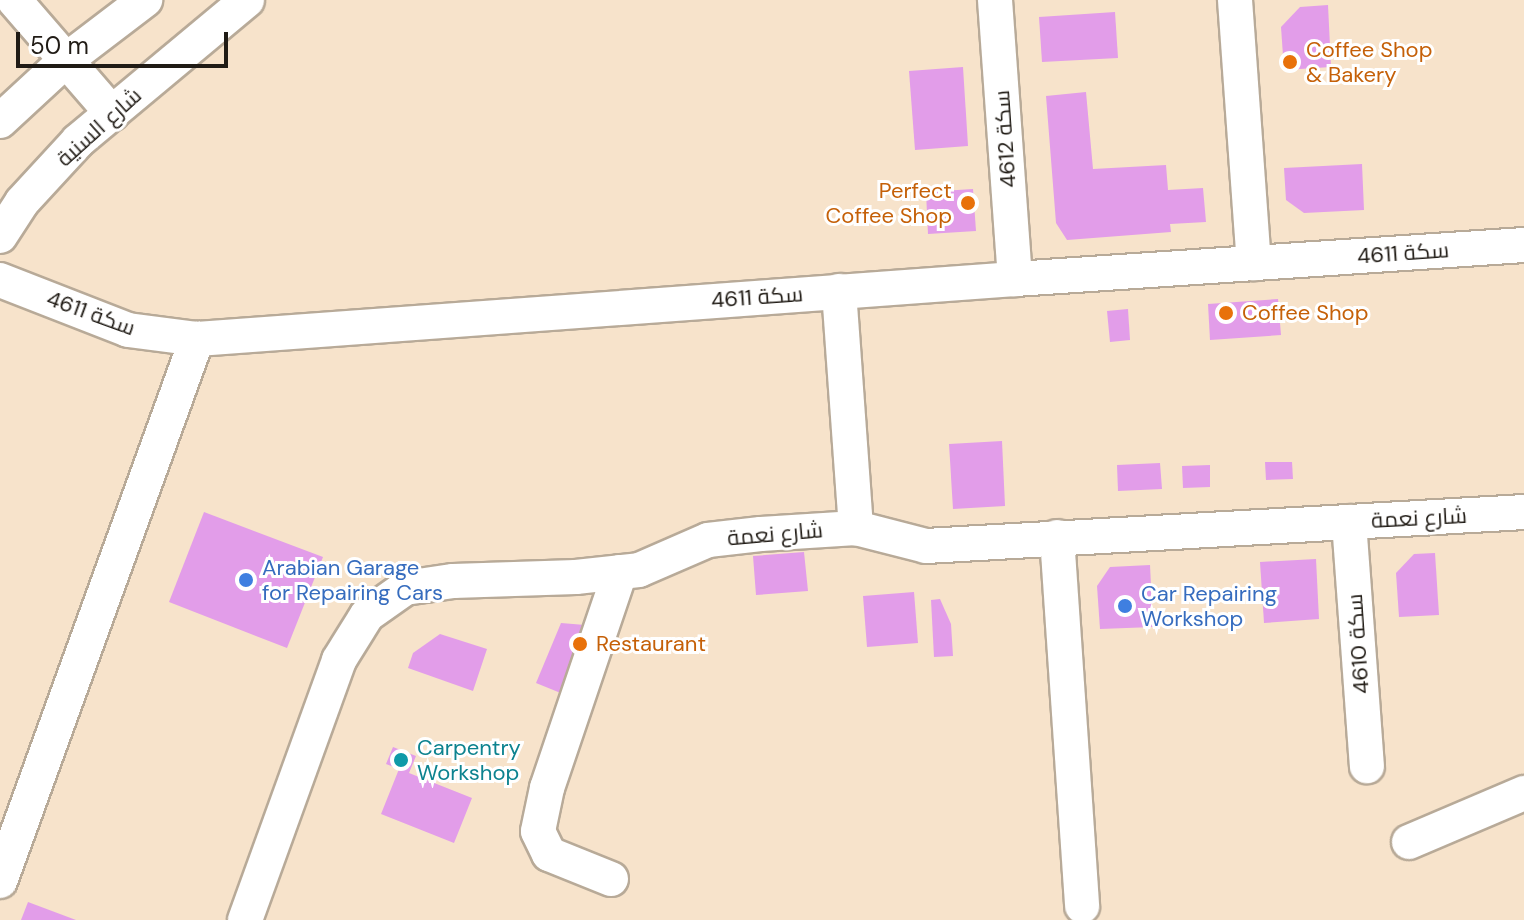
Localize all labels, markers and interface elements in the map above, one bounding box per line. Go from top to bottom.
scale bar [20,16,232,66]
text: 50 m [30,30,89,61]
place label: Coffee Shop & Bakery [1306,36,1432,88]
marker: Coffee Shop & Bakery [1281,53,1299,71]
street label: شارع السنية [51,82,147,172]
street label: سكة 4612 [988,89,1022,189]
place label: Perfect Coffee Shop [826,177,952,228]
marker: Perfect Coffee Shop [959,194,977,212]
street label: سكة 4611 [1356,237,1450,269]
street label: سكة 4611 [710,281,804,313]
street label: سكة 4611 [43,285,139,341]
place label: Coffee Shop [1242,300,1368,326]
marker: Coffee Shop [1217,304,1235,322]
street label: شارع نعمة [1370,502,1468,534]
street label: شارع نعمة [726,517,824,551]
place label: Arabian Garage for Repairing Cars [262,554,443,606]
marker: Arabian Garage for Repairing Cars [237,571,255,589]
place label: Car Repairing Workshop [1141,580,1277,632]
street label: سكة 4610 [1341,593,1375,695]
marker: Car Repairing Workshop [1116,597,1134,615]
place label: Restaurant [596,631,706,657]
marker: Restaurant [571,635,589,653]
place label: Carpentry Workshop [417,734,521,786]
marker: Carpentry Workshop [392,751,410,769]

